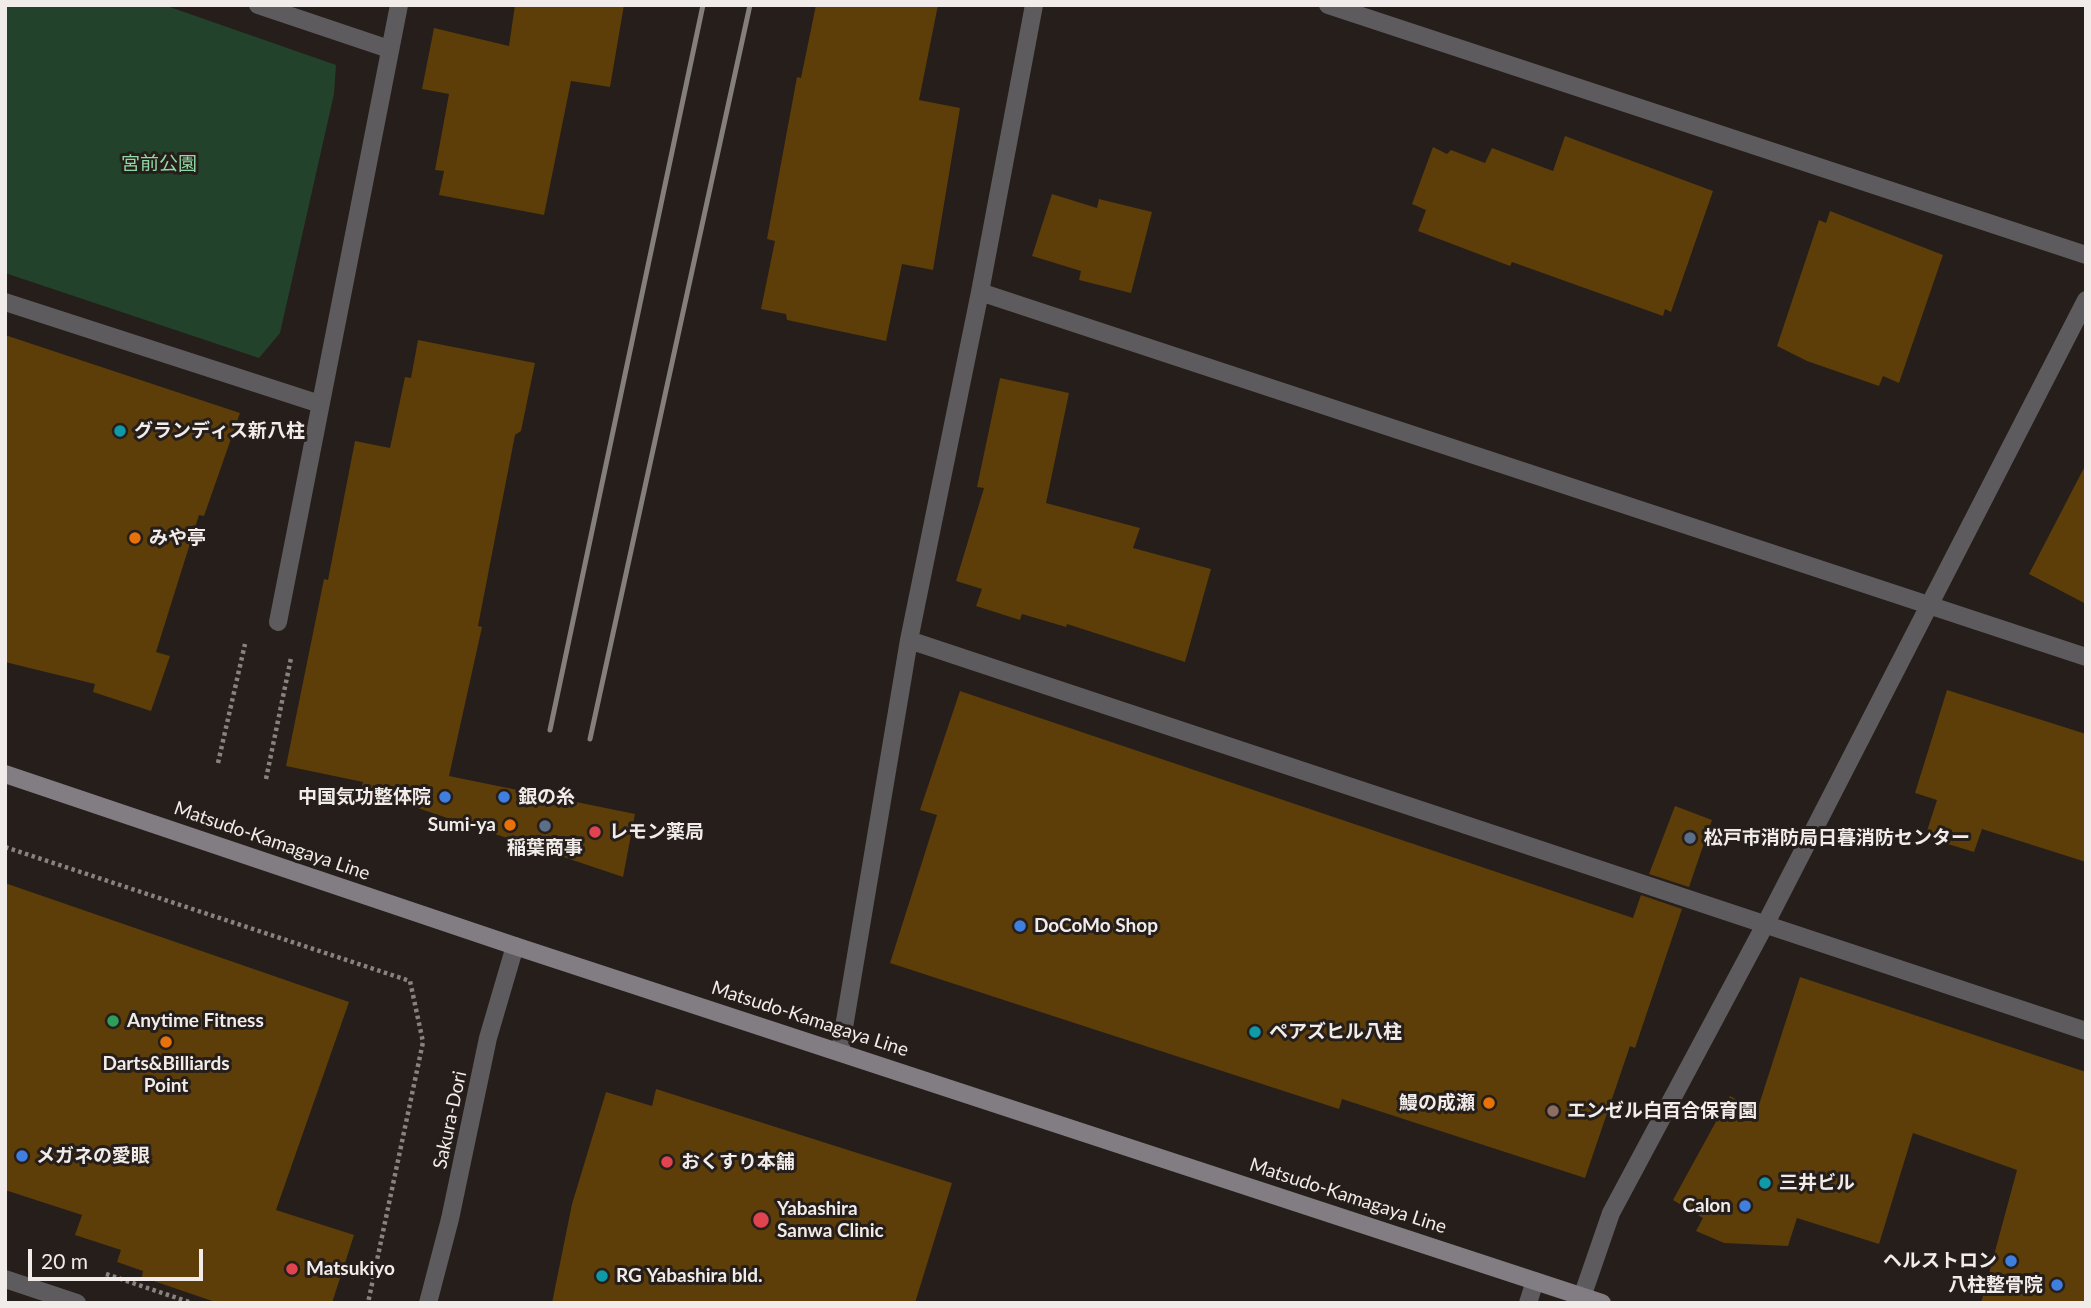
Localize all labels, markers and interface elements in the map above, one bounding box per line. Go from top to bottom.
park label: 宮前公園 [121,153,197,175]
place label: グランディス新八柱 [134,420,305,442]
marker: グランディス新八柱 [112,423,128,439]
place label: みや亭 [149,527,206,549]
marker: みや亭 [127,530,143,546]
place label: 中国気功整体院 [298,786,431,808]
place label: 銀の糸 [518,786,575,808]
marker: 中国気功整体院 [437,789,453,805]
marker: 銀の糸 [496,789,512,805]
street label: Matsudo-Kamagaya Line [171,797,373,885]
place label: Sumi-ya [428,814,496,836]
marker: Sumi-ya [502,817,518,833]
marker: 稲葉商事 [537,818,553,834]
place label: レモン薬局 [609,821,704,843]
marker: レモン薬局 [587,824,603,840]
place label: 松戸市消防局日暮消防センター [1704,827,1970,849]
marker: 松戸市消防局日暮消防センター [1682,830,1698,846]
place label: 稲葉商事 [507,837,583,859]
place label: DoCoMo Shop [1034,915,1158,937]
marker: DoCoMo Shop [1012,918,1028,934]
street label: Matsudo-Kamagaya Line [709,976,911,1062]
place label: Anytime Fitness [127,1010,264,1032]
marker: Anytime Fitness [105,1013,121,1029]
place label: ペアズヒル八柱 [1269,1021,1402,1043]
marker: ペアズヒル八柱 [1247,1024,1263,1040]
marker: Darts&Billiards Point [158,1034,174,1050]
place label: Darts&Billiards Point [102,1053,230,1097]
street label: Sakura-Dori [428,1069,472,1171]
place label: 鰻の成瀬 [1399,1092,1475,1114]
marker: 鰻の成瀬 [1481,1095,1497,1111]
place label: エンゼル白百合保育園 [1567,1100,1757,1122]
marker: エンゼル白百合保育園 [1545,1103,1561,1119]
place label: メガネの愛眼 [36,1145,150,1167]
marker: メガネの愛眼 [14,1148,30,1164]
place label: おくすり本舗 [681,1151,795,1173]
street label: Matsudo-Kamagaya Line [1247,1153,1449,1239]
marker: おくすり本舗 [659,1154,675,1170]
place label: 三井ビル [1779,1172,1855,1194]
marker: 三井ビル [1757,1175,1773,1191]
place label: Calon [1682,1195,1731,1217]
place label: Yabashira Sanwa Clinic [777,1198,884,1242]
marker: Calon [1737,1198,1753,1214]
marker: Yabashira Sanwa Clinic [751,1210,771,1230]
scale bar [32,1234,206,1278]
text: 20 m [41,1248,88,1273]
place label: ヘルストロン [1883,1250,1997,1272]
marker: ヘルストロン [2003,1253,2019,1269]
place label: Matsukiyo [306,1258,395,1280]
marker: Matsukiyo [284,1261,300,1277]
place label: RG Yabashira bld. [616,1265,763,1287]
marker: RG Yabashira bld. [594,1268,610,1284]
place label: 八柱整骨院 [1948,1274,2043,1296]
marker: 八柱整骨院 [2049,1277,2065,1293]

